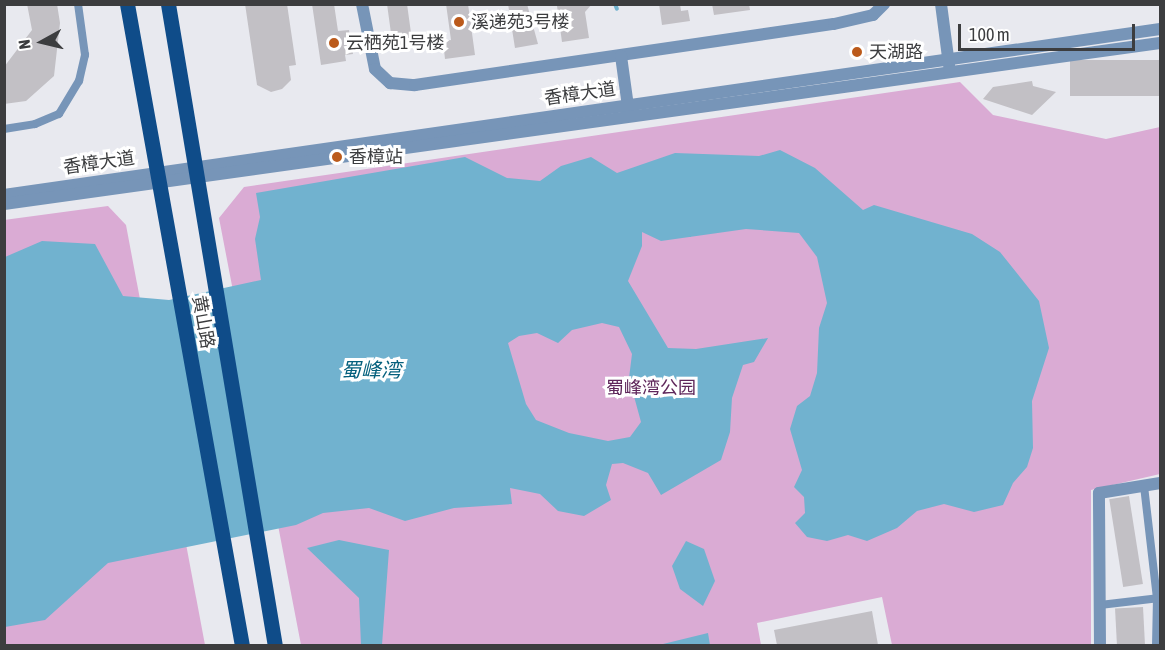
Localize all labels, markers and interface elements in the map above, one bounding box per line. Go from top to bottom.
place label: 溪递苑3号楼 [471,11,569,33]
north arrow [12,12,72,72]
scale bar [961,12,1138,50]
marker: 溪递苑3号楼 [452,15,466,29]
text: 100 m [969,24,1010,45]
place label: 云栖苑1号楼 [346,32,444,54]
marker: 云栖苑1号楼 [327,36,341,50]
text: N [15,39,34,50]
place label: 天湖路 [869,41,923,63]
marker: 天湖路 [850,45,864,59]
street label: 香樟大道 [543,78,617,110]
place label: 香樟站 [349,146,403,168]
street label: 香樟大道 [62,147,136,179]
marker: 香樟站 [330,150,344,164]
street label: 黄山路 [188,294,218,350]
water label: 蜀峰湾 [341,357,401,381]
park label: 蜀峰湾公园 [606,377,696,399]

